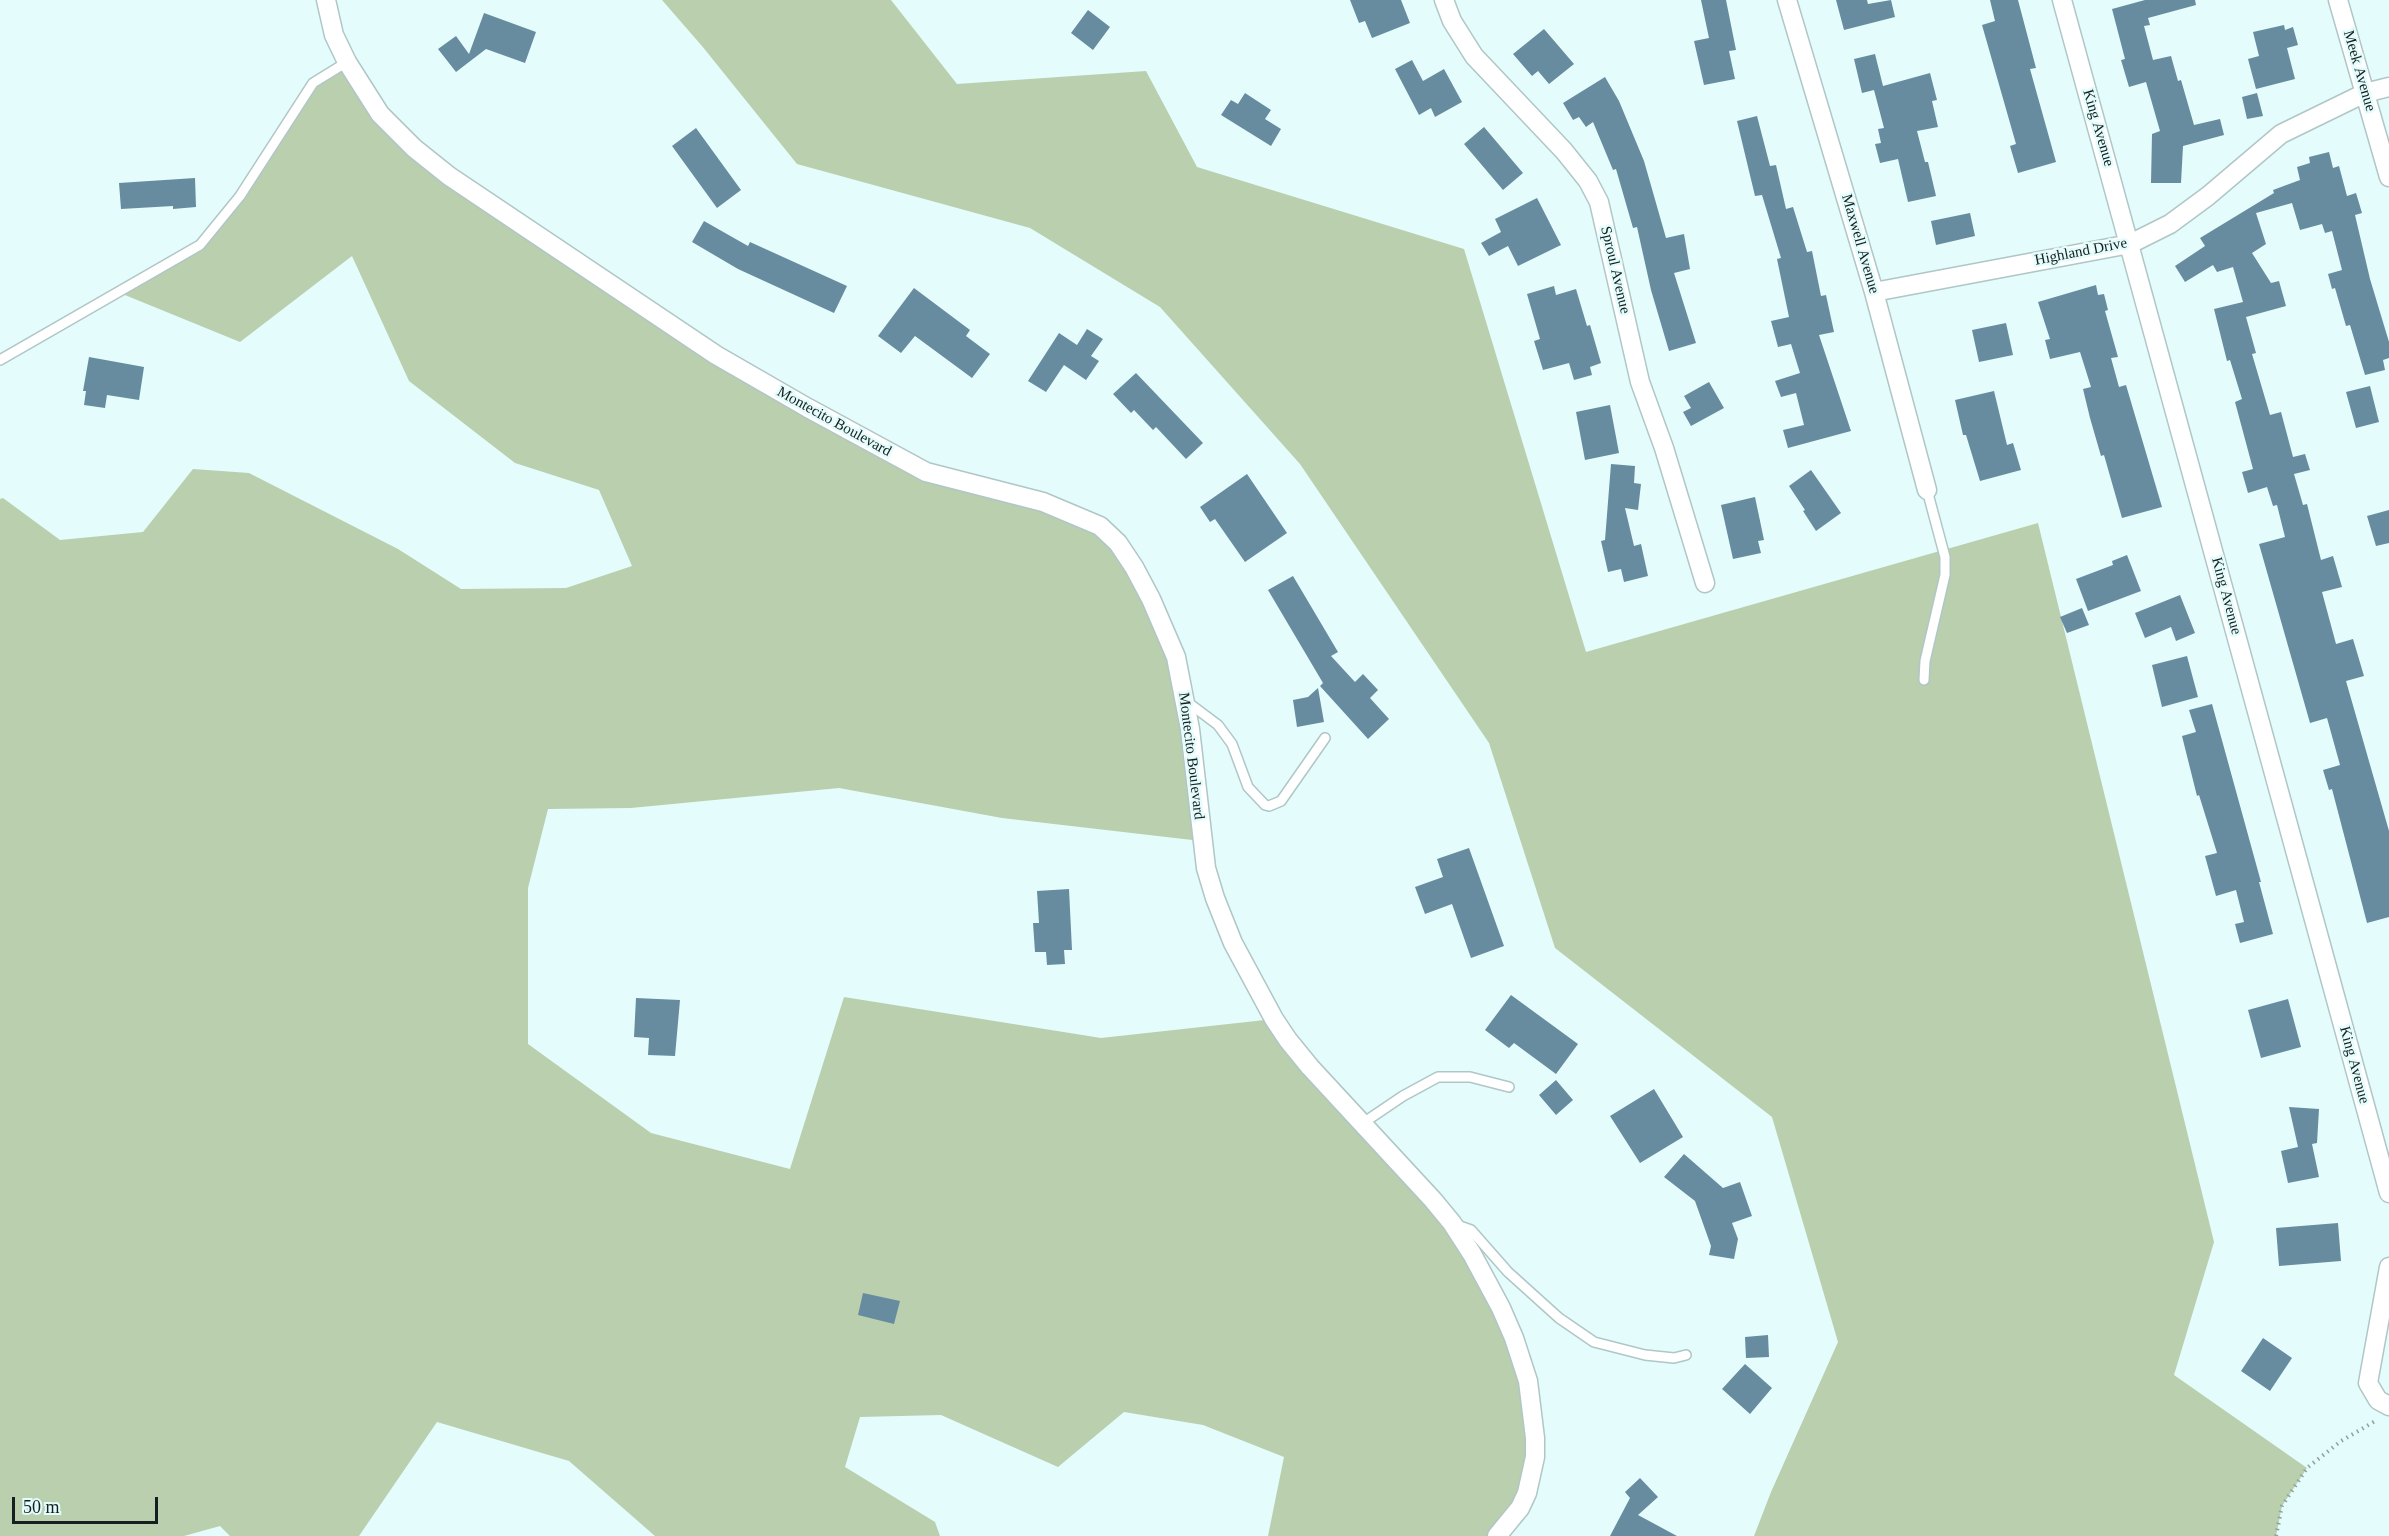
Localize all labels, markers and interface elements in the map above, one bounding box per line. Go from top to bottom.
street label: Meek Avenue [2339,28,2379,114]
street label: King Avenue [2078,87,2118,169]
street label: Maxwell Avenue [1837,192,1883,296]
street label: Sproul Avenue [1596,224,1634,316]
street label: Highland Drive [2033,234,2129,270]
street label: Montecito Boulevard [774,383,894,461]
street label: King Avenue [2207,555,2245,637]
street label: Montecito Boulevard [1174,691,1208,821]
street label: King Avenue [2335,1024,2373,1106]
scale bar [15,1485,160,1523]
text: 50 m [23,1497,60,1517]

